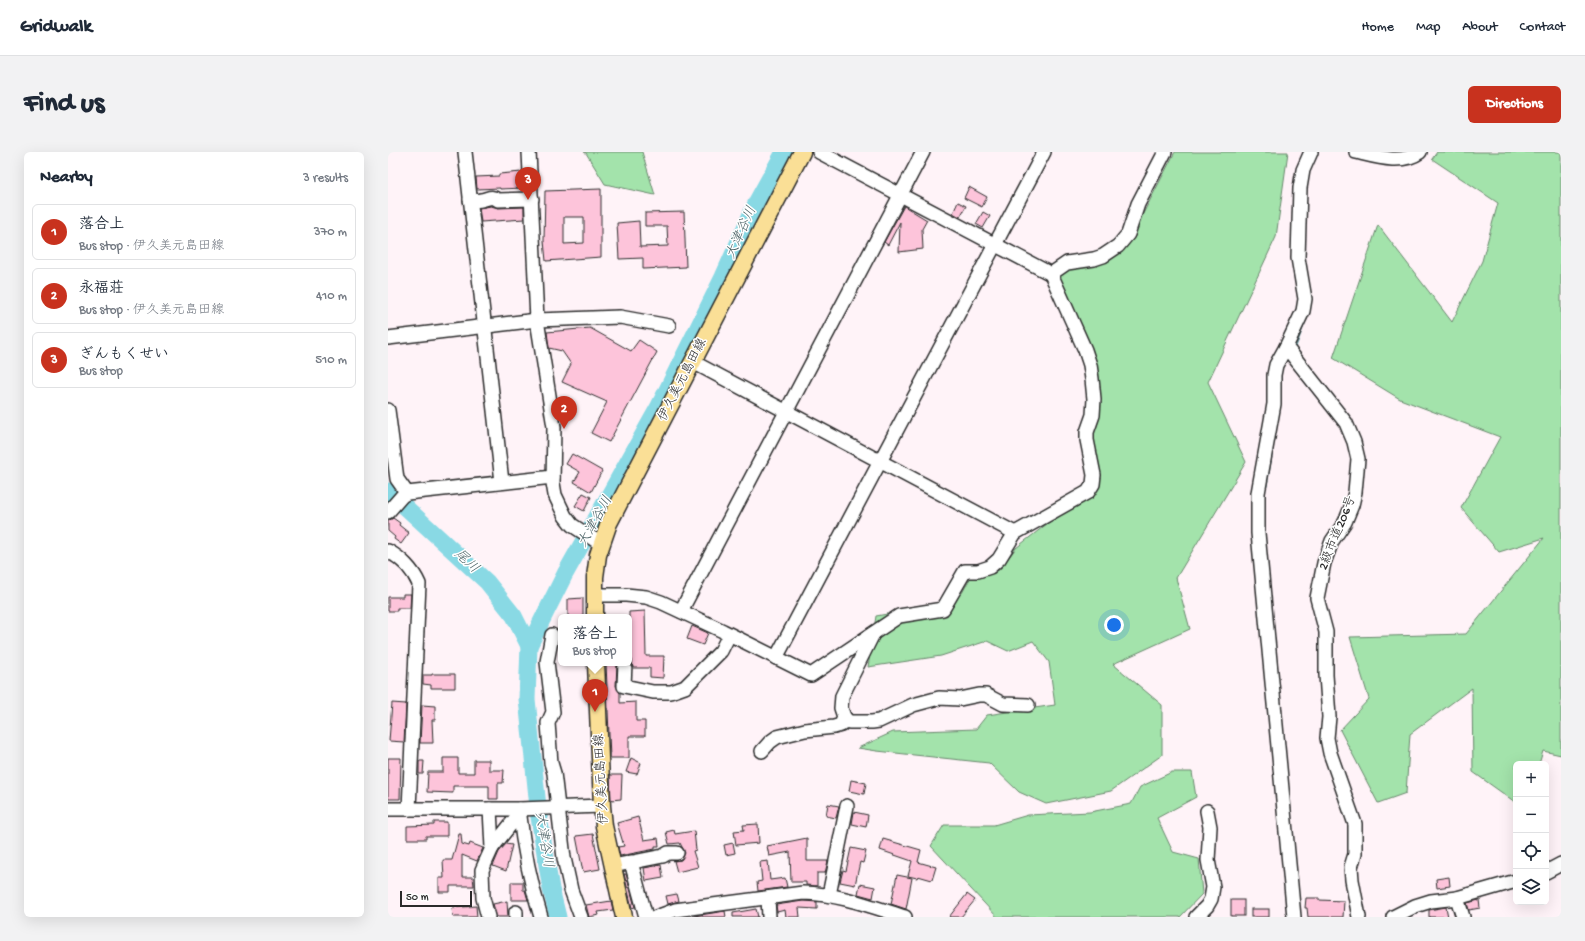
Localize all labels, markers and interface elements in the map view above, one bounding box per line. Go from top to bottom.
text: Gridwalk [20,16,92,39]
text: Home [1362,19,1394,36]
text: Map [1416,19,1440,36]
text: About [1462,19,1498,36]
text: Contact [1520,19,1565,36]
button: Directions [1468,86,1561,123]
text: Find us [24,88,104,121]
pin: 3 [515,167,541,200]
text: Nearby [40,168,93,188]
text: 3 results [303,171,348,186]
water label: 大津谷川 [722,204,761,262]
text: 落合上 [79,216,124,234]
text: 1 [51,225,57,240]
text: 370 m [314,225,347,240]
text: Bus stop · 伊久美元島田線 [79,239,224,254]
text: 永福荘 [79,280,124,298]
text: 2 [51,289,57,304]
text: 410 m [316,289,347,304]
text: Bus stop · 伊久美元島田線 [79,303,224,318]
street label: 伊久美元島田線 [656,335,711,424]
text: ぎんもくせい [79,346,169,364]
text: 3 [51,353,57,368]
text: 510 m [315,353,347,368]
text: Bus stop [79,364,123,379]
pin: 2 [551,396,577,429]
water label: 大津谷川 [574,493,617,551]
street label: 2級市道206号 [1315,493,1360,572]
water label: 尾川 [450,546,482,578]
popup [558,614,632,666]
your location [1104,615,1124,635]
text: 落合上 [572,626,618,644]
text: Bus stop [572,644,616,659]
pin: 1 [582,679,608,712]
street label: 伊久美元島田線 [592,732,612,825]
map controls [1513,761,1549,905]
button: + [1513,761,1549,797]
button: − [1513,797,1549,833]
water label: 大津谷川 [530,811,557,869]
button: locate [1513,833,1549,869]
button: layers [1513,869,1549,905]
scale bar [400,889,472,908]
text: 50 m [406,892,428,904]

